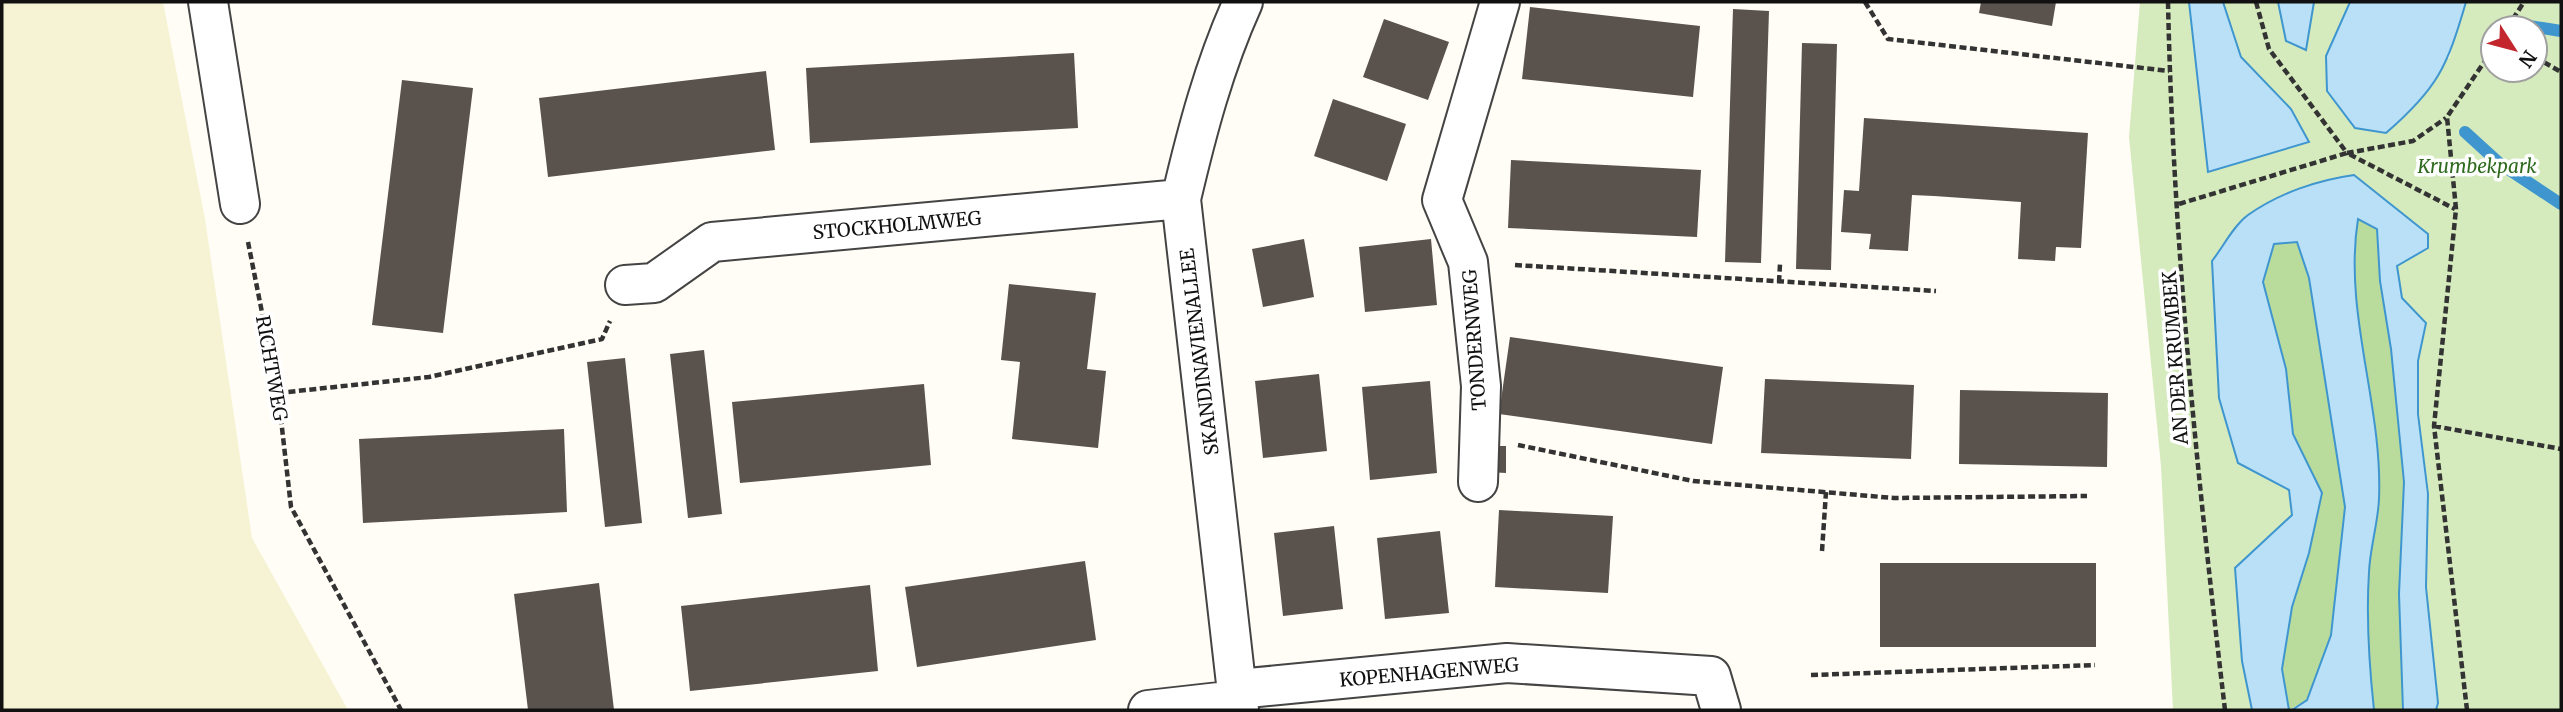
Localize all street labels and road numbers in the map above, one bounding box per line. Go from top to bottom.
street label: STOCKHOLMWEG [812,206,983,244]
street label: SKANDINAVIENALLEE [1174,247,1224,457]
street label: TONDERNWEG [1457,268,1491,411]
street label: AN DER KRUMBEK [2157,270,2193,447]
street label: RICHTWEG [251,313,293,423]
street label: KOPENHAGENWEG [1338,652,1520,692]

